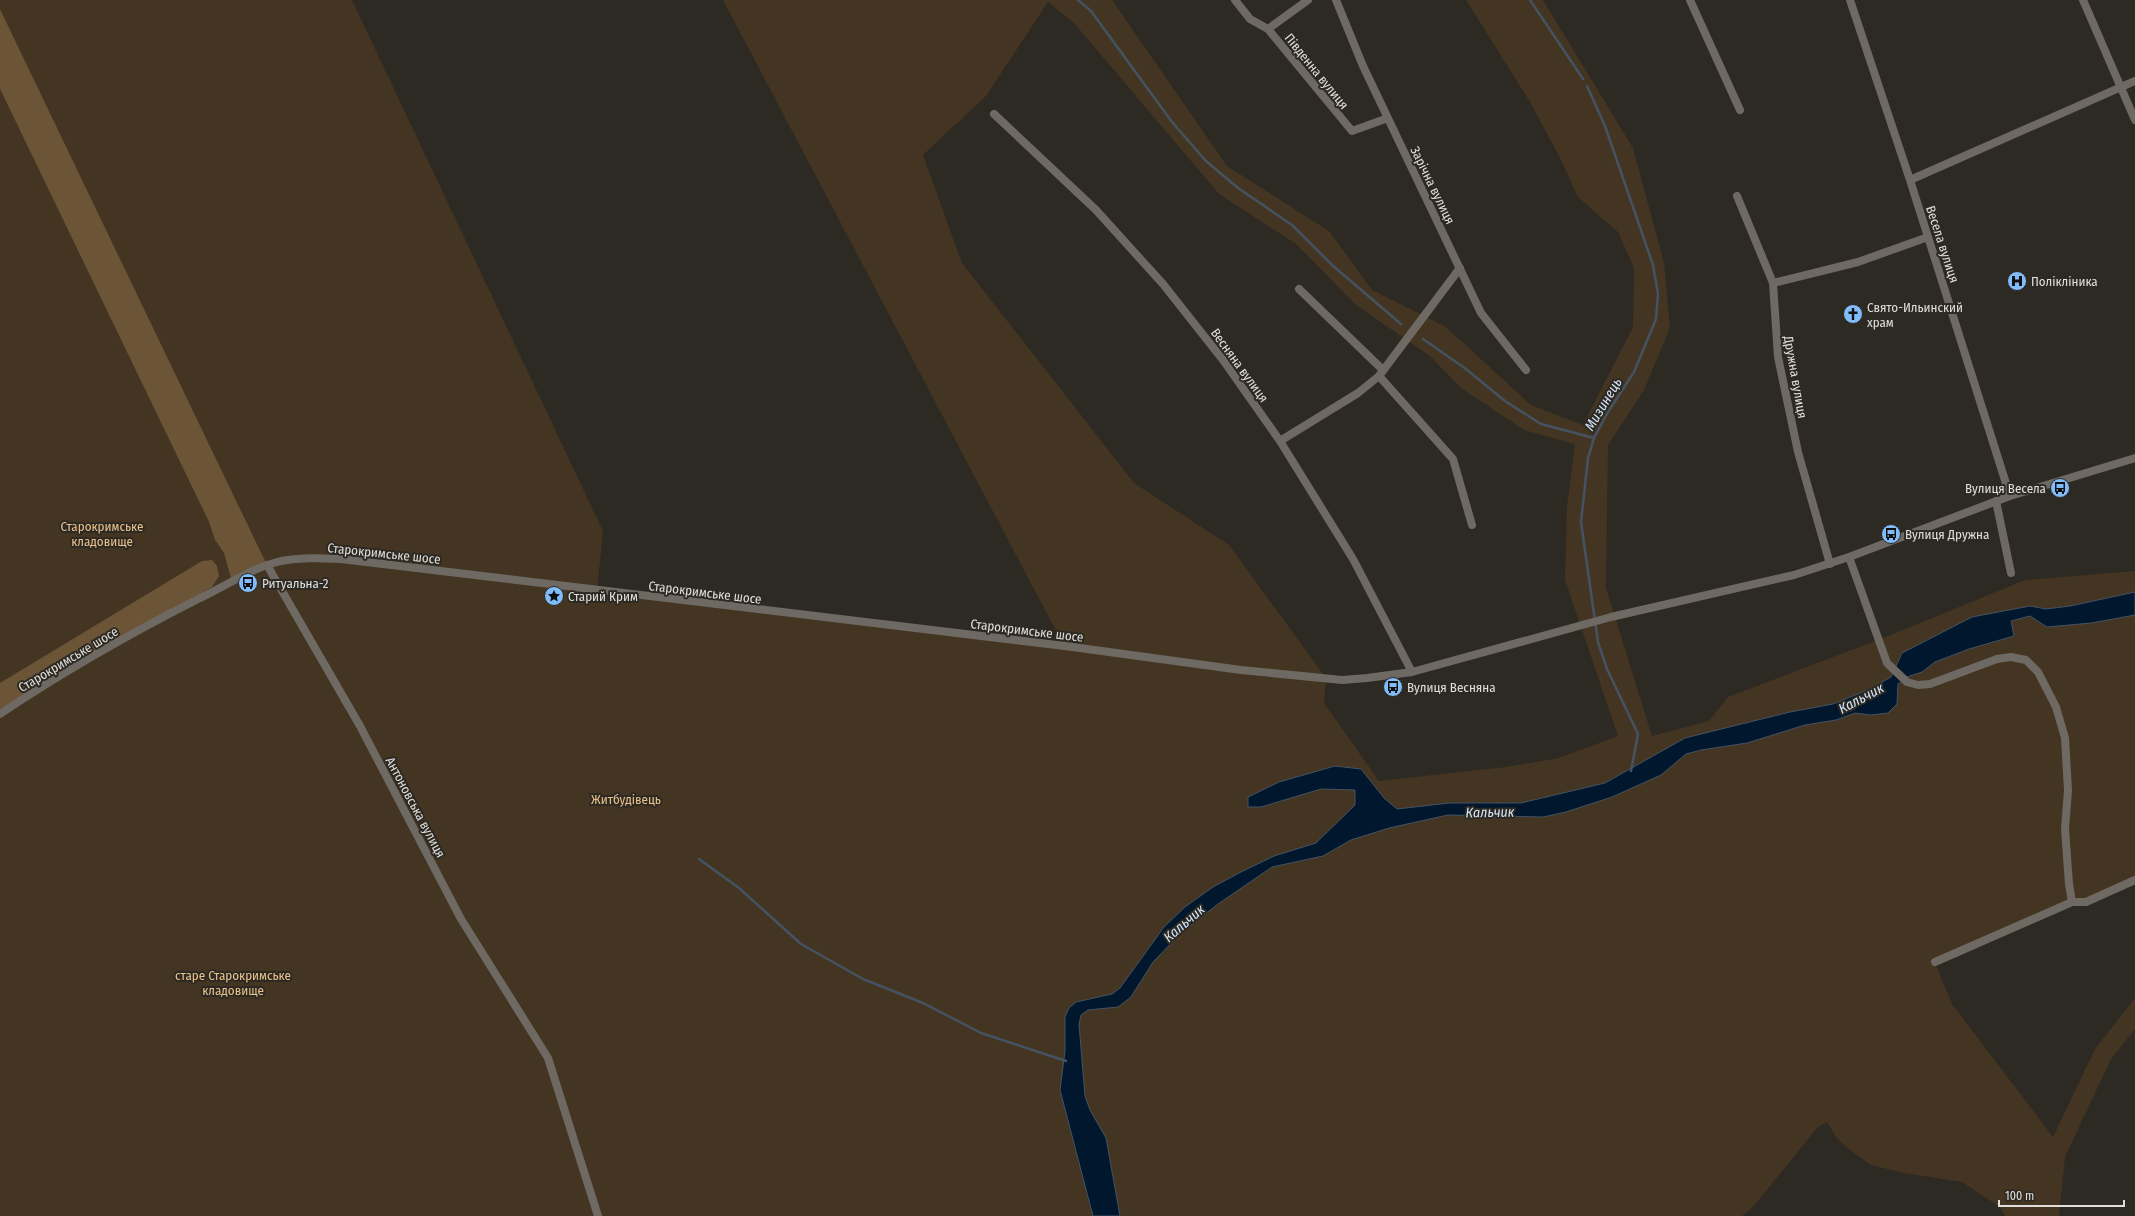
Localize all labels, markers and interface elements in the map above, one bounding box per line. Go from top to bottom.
street label: Південна вулиця [1282,31,1352,112]
street label: Зарічна вулиця [1407,144,1458,226]
street label: Весела вулиця [1923,204,1962,285]
hospital icon: Полікліника [2006,270,2028,292]
place label: Полікліника [2031,274,2098,289]
place label: Свято-Ильинский храм [1867,300,1963,330]
church icon: Свято-Ильинский храм [1842,303,1864,325]
street label: Весняна вулиця [1208,325,1271,405]
street label: Дружна вулиця [1781,334,1810,420]
water label: Мизинець [1581,375,1626,434]
bus stop icon: Вулиця Весела [2049,477,2071,499]
place label: Вулиця Весела [1965,481,2046,496]
park label: Старокримське кладовище [61,519,143,549]
bus stop icon: Вулиця Дружна [1880,523,1902,545]
place label: Вулиця Дружна [1905,527,1989,542]
street label: Старокримське шосе [327,540,441,567]
bus stop icon: Ритуальна-2 [237,572,259,594]
place label: Ритуальна-2 [262,576,329,591]
street label: Старокримське шосе [648,578,762,607]
place icon: Старий Крим [543,585,565,607]
place label: Старий Крим [568,589,638,604]
street label: Старокримське шосе [970,616,1084,645]
street label: Старокримське шосе [16,624,121,695]
bus stop icon: Вулиця Весняна [1382,676,1404,698]
water label: Кальчик [1836,679,1887,717]
place label: Вулиця Весняна [1407,680,1496,695]
street label: Антоновська вулиця [383,754,448,860]
park label: Житбудівець [591,792,661,807]
water label: Кальчик [1465,804,1515,821]
water label: Кальчик [1160,901,1209,946]
park label: старе Старокримське кладовище [175,968,291,998]
scale bar [1999,1182,2124,1208]
text: 100 m [2005,1189,2034,1203]

